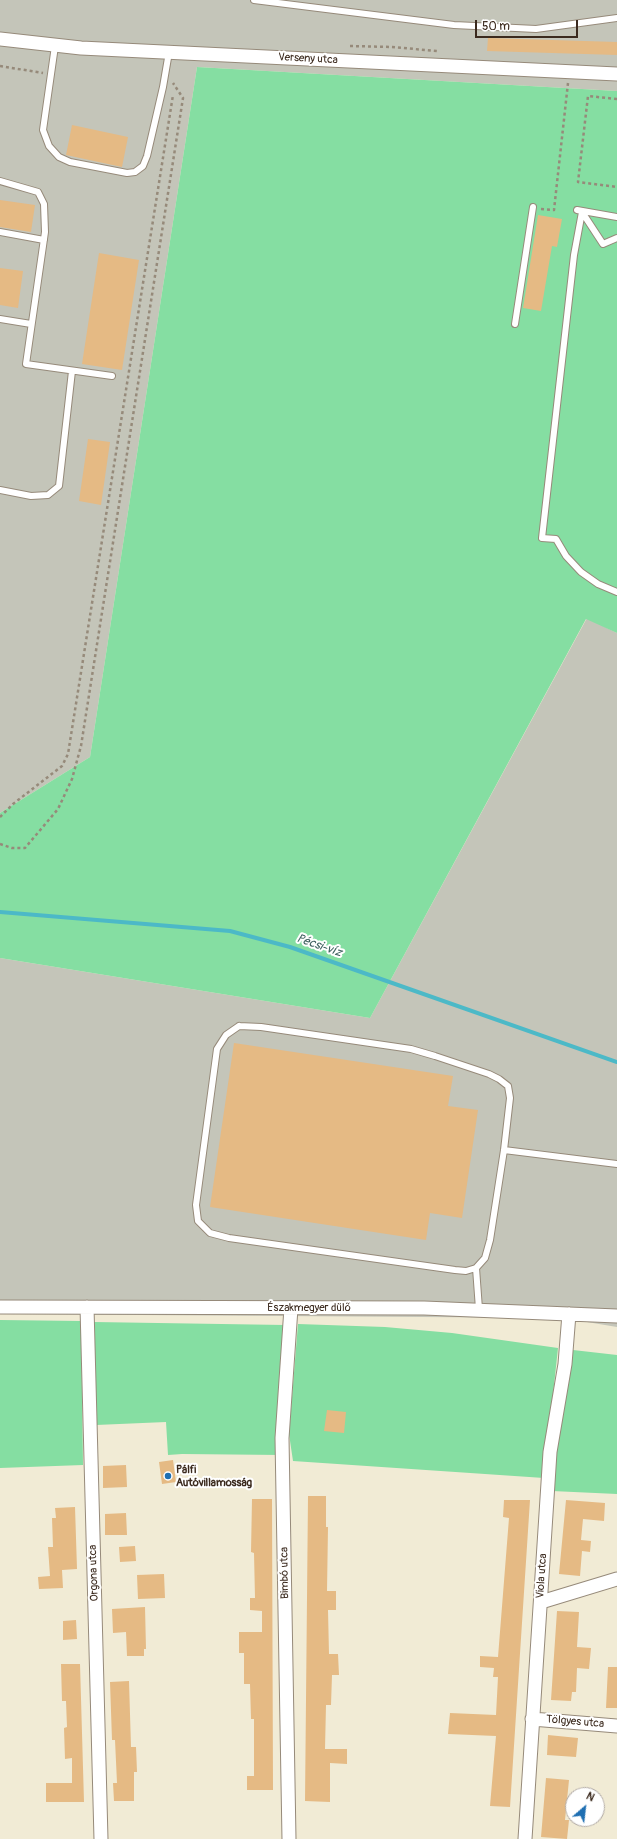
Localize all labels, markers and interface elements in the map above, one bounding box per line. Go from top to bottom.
scale bar [477,12,580,38]
text: 50 m [482,19,510,34]
street label: Verseny utca [278,51,338,67]
water label: Pécsi-víz [295,932,343,960]
street label: Északmegyer dűlő [267,1301,351,1315]
place label: Pálfi Autóvillamosság [176,1463,252,1489]
marker: Pálfi Autóvillamosság [163,1471,173,1481]
street label: Orgona utca [86,1544,102,1602]
street label: Bimbó utca [278,1547,292,1599]
street label: Viola utca [534,1553,550,1599]
street label: Tölgyes utca [545,1713,605,1731]
north arrow [565,1787,605,1827]
text: N [584,1789,597,1804]

